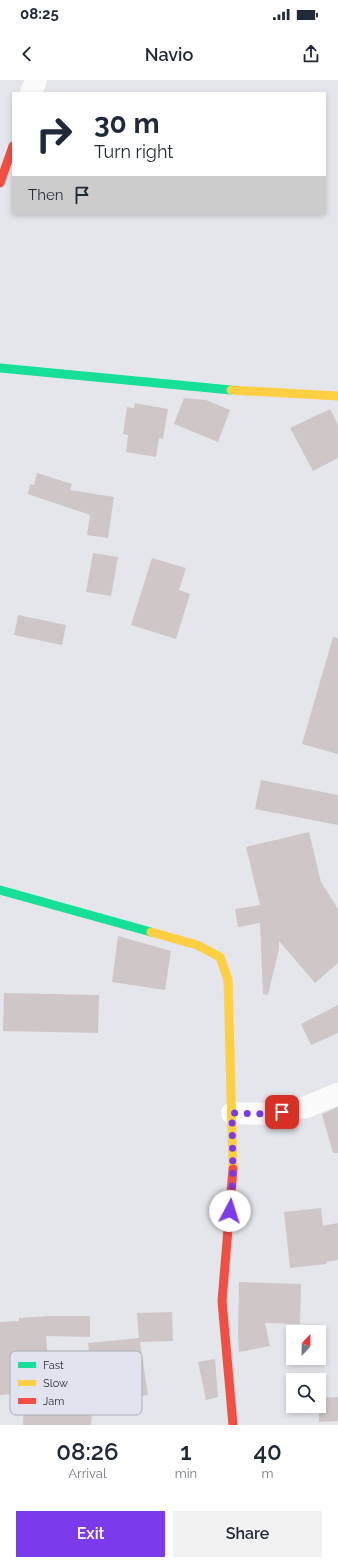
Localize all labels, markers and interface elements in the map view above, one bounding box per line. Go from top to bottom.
text: 08:25 [20,5,59,23]
icon: back [16,43,38,65]
icon: share [300,43,322,65]
text: Navio [145,44,193,65]
text: 30 m [94,107,160,140]
icon: right [28,108,80,160]
text: Turn right [94,141,173,162]
icon: arrive [71,184,93,206]
text: Then [28,186,63,204]
pin [265,1095,299,1129]
icon: arrive [271,1101,293,1123]
position arrow [209,1190,251,1232]
north arrow [286,1325,326,1365]
map controls [286,1325,326,1413]
legend [10,1351,142,1415]
text: Fast [43,1359,64,1372]
button: search [286,1373,326,1413]
text: Slow [43,1377,68,1390]
text: Jam [43,1395,64,1408]
text: 08:26 [56,1437,119,1466]
text: 1 [180,1437,192,1466]
text: 40 [253,1437,282,1466]
text: Arrival [68,1466,106,1481]
text: min [175,1466,197,1481]
text: m [262,1466,274,1481]
button: Exit [16,1511,165,1557]
button: Share [173,1511,322,1557]

